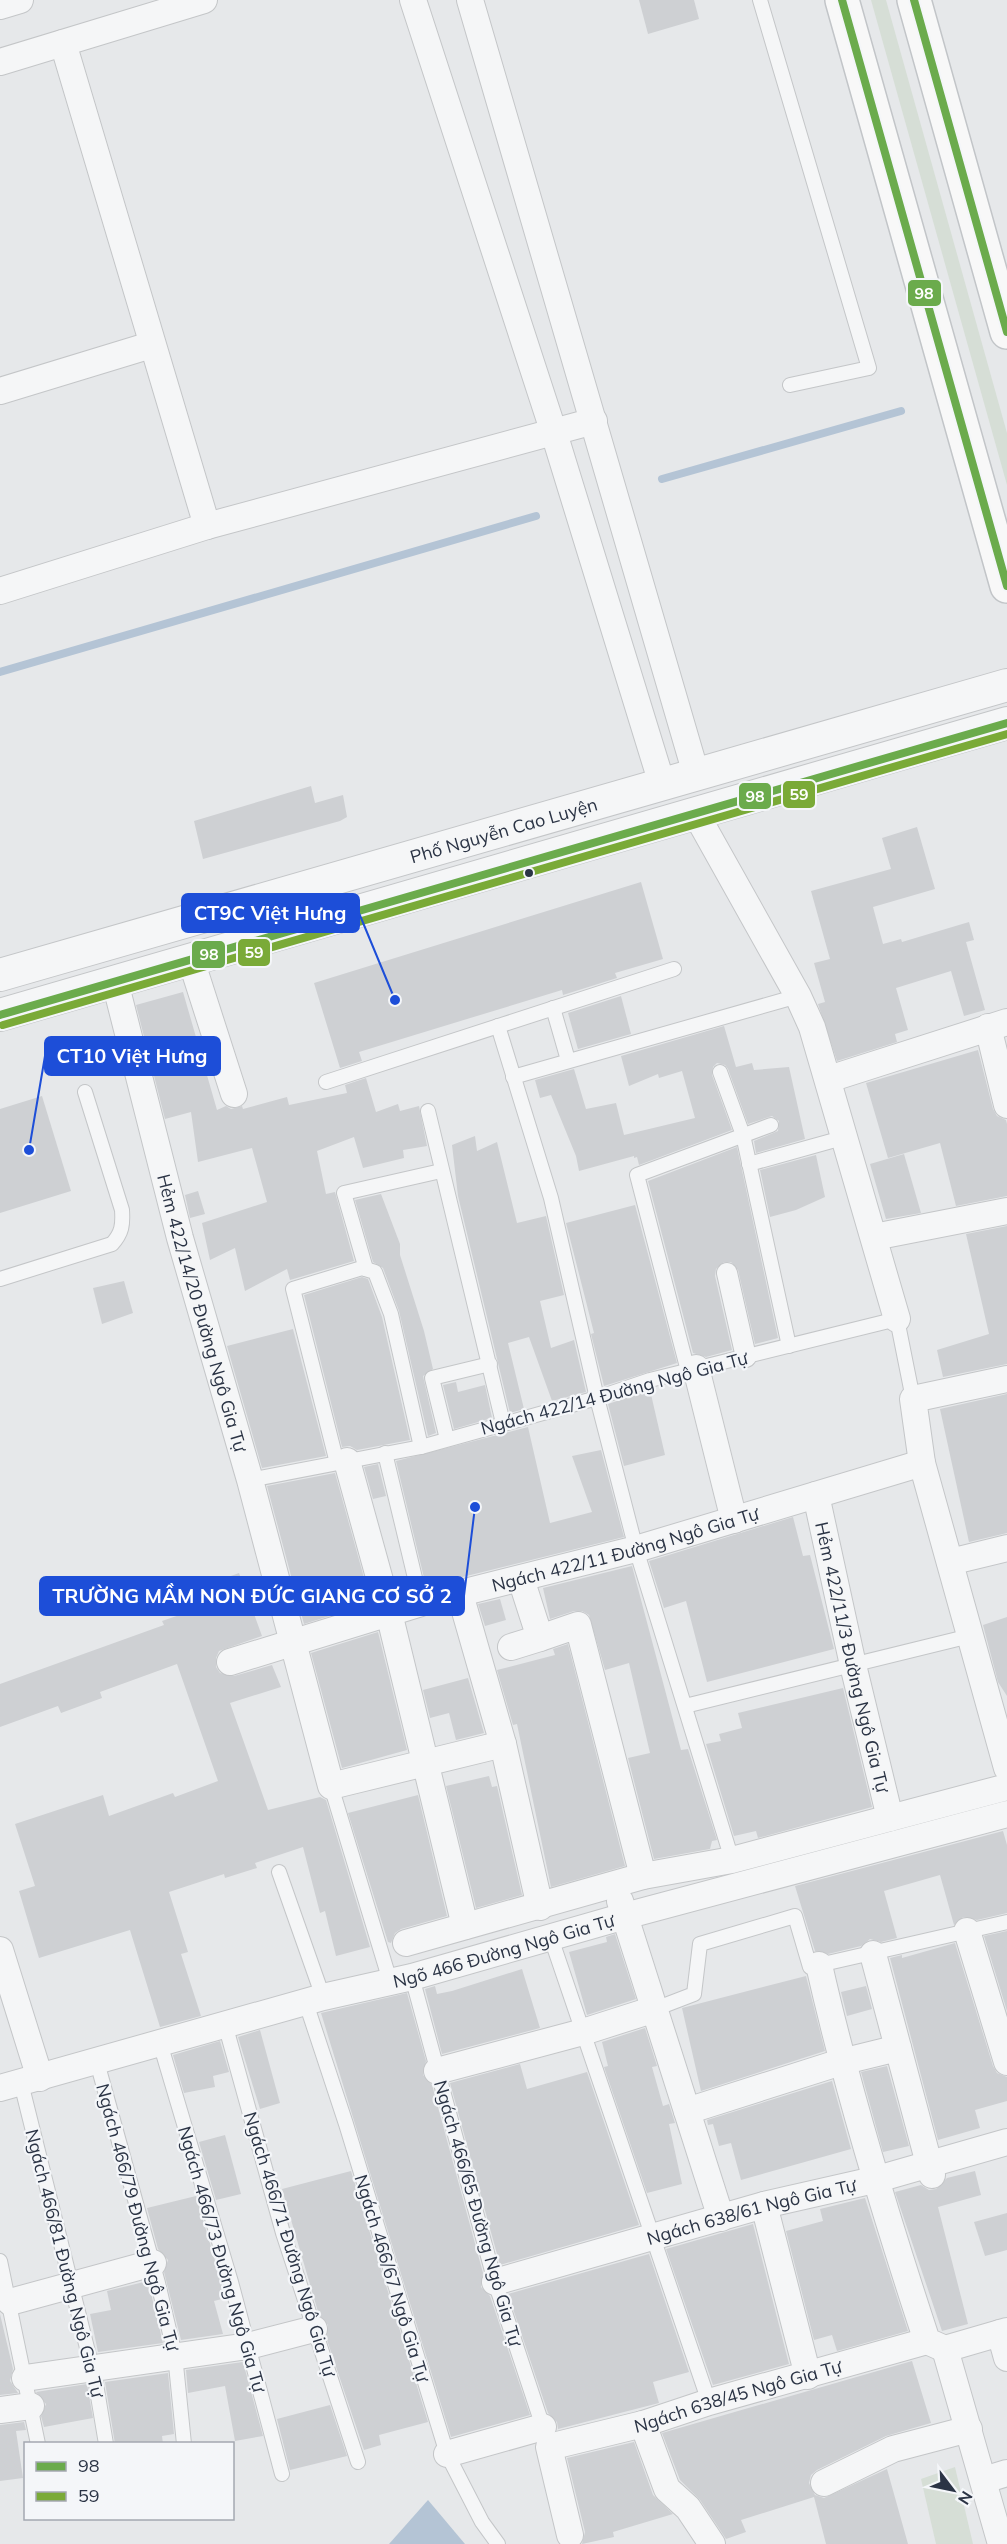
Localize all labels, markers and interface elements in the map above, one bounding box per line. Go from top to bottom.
line badge: 98 [907,279,942,307]
text: 98 [914,283,934,303]
line badge: 59 [782,780,816,809]
line badge: 98 [738,782,772,810]
text: 59 [789,784,809,804]
text: 98 [745,786,765,806]
street label: Phố Nguyễn Cao Luyện [407,792,600,868]
unlabelled marker [523,867,535,879]
callout: CT9C Việt Hưng [182,894,359,932]
text: CT9C Việt Hưng [194,900,346,925]
line badge: 59 [237,938,271,967]
line badge: 98 [191,940,226,969]
text: 59 [244,942,264,962]
text: 98 [199,944,219,964]
callout: CT10 Việt Hưng [45,1037,220,1075]
text: CT10 Việt Hưng [56,1043,208,1068]
street label: Hẻm 422/14/20 Đường Ngô Gia Tự [153,1171,253,1456]
street label: Ngách 422/14 Đường Ngô Gia Tự [478,1346,752,1440]
street label: Ngách 422/11 Đường Ngô Gia Tự [489,1501,763,1596]
street label: Hẻm 422/11/3 Đường Ngô Gia Tự [811,1520,895,1796]
callout: TRƯỜNG MẦM NON ĐỨC GIANG CƠ SỞ 2 [40,1577,464,1615]
text: TRƯỜNG MẦM NON ĐỨC GIANG CƠ SỞ 2 [52,1583,452,1608]
street label: Ngõ 466 Đường Ngô Gia Tự [391,1908,618,1992]
street label: Ngách 466/65 Đường Ngô Gia Tự [429,2077,527,2350]
street label: Ngách 466/79 Đường Ngô Gia Tự [91,2081,185,2355]
street label: Ngách 466/71 Đường Ngô Gia Tự [239,2109,342,2381]
street label: Ngách 466/73 Đường Ngô Gia Tự [173,2123,271,2396]
street label: Ngách 466/81 Đường Ngô Gia Tự [21,2127,110,2401]
street label: Ngách 466/67 Ngô Gia Tự [350,2172,435,2386]
street label: Ngách 638/61 Ngô Gia Tự [644,2173,860,2250]
street label: Ngách 638/45 Ngô Gia Tự [632,2354,846,2437]
legend [24,2442,234,2520]
text: 98 [78,2454,100,2477]
north arrow [923,2460,983,2520]
text: 59 [78,2484,100,2507]
text: N [954,2488,977,2508]

